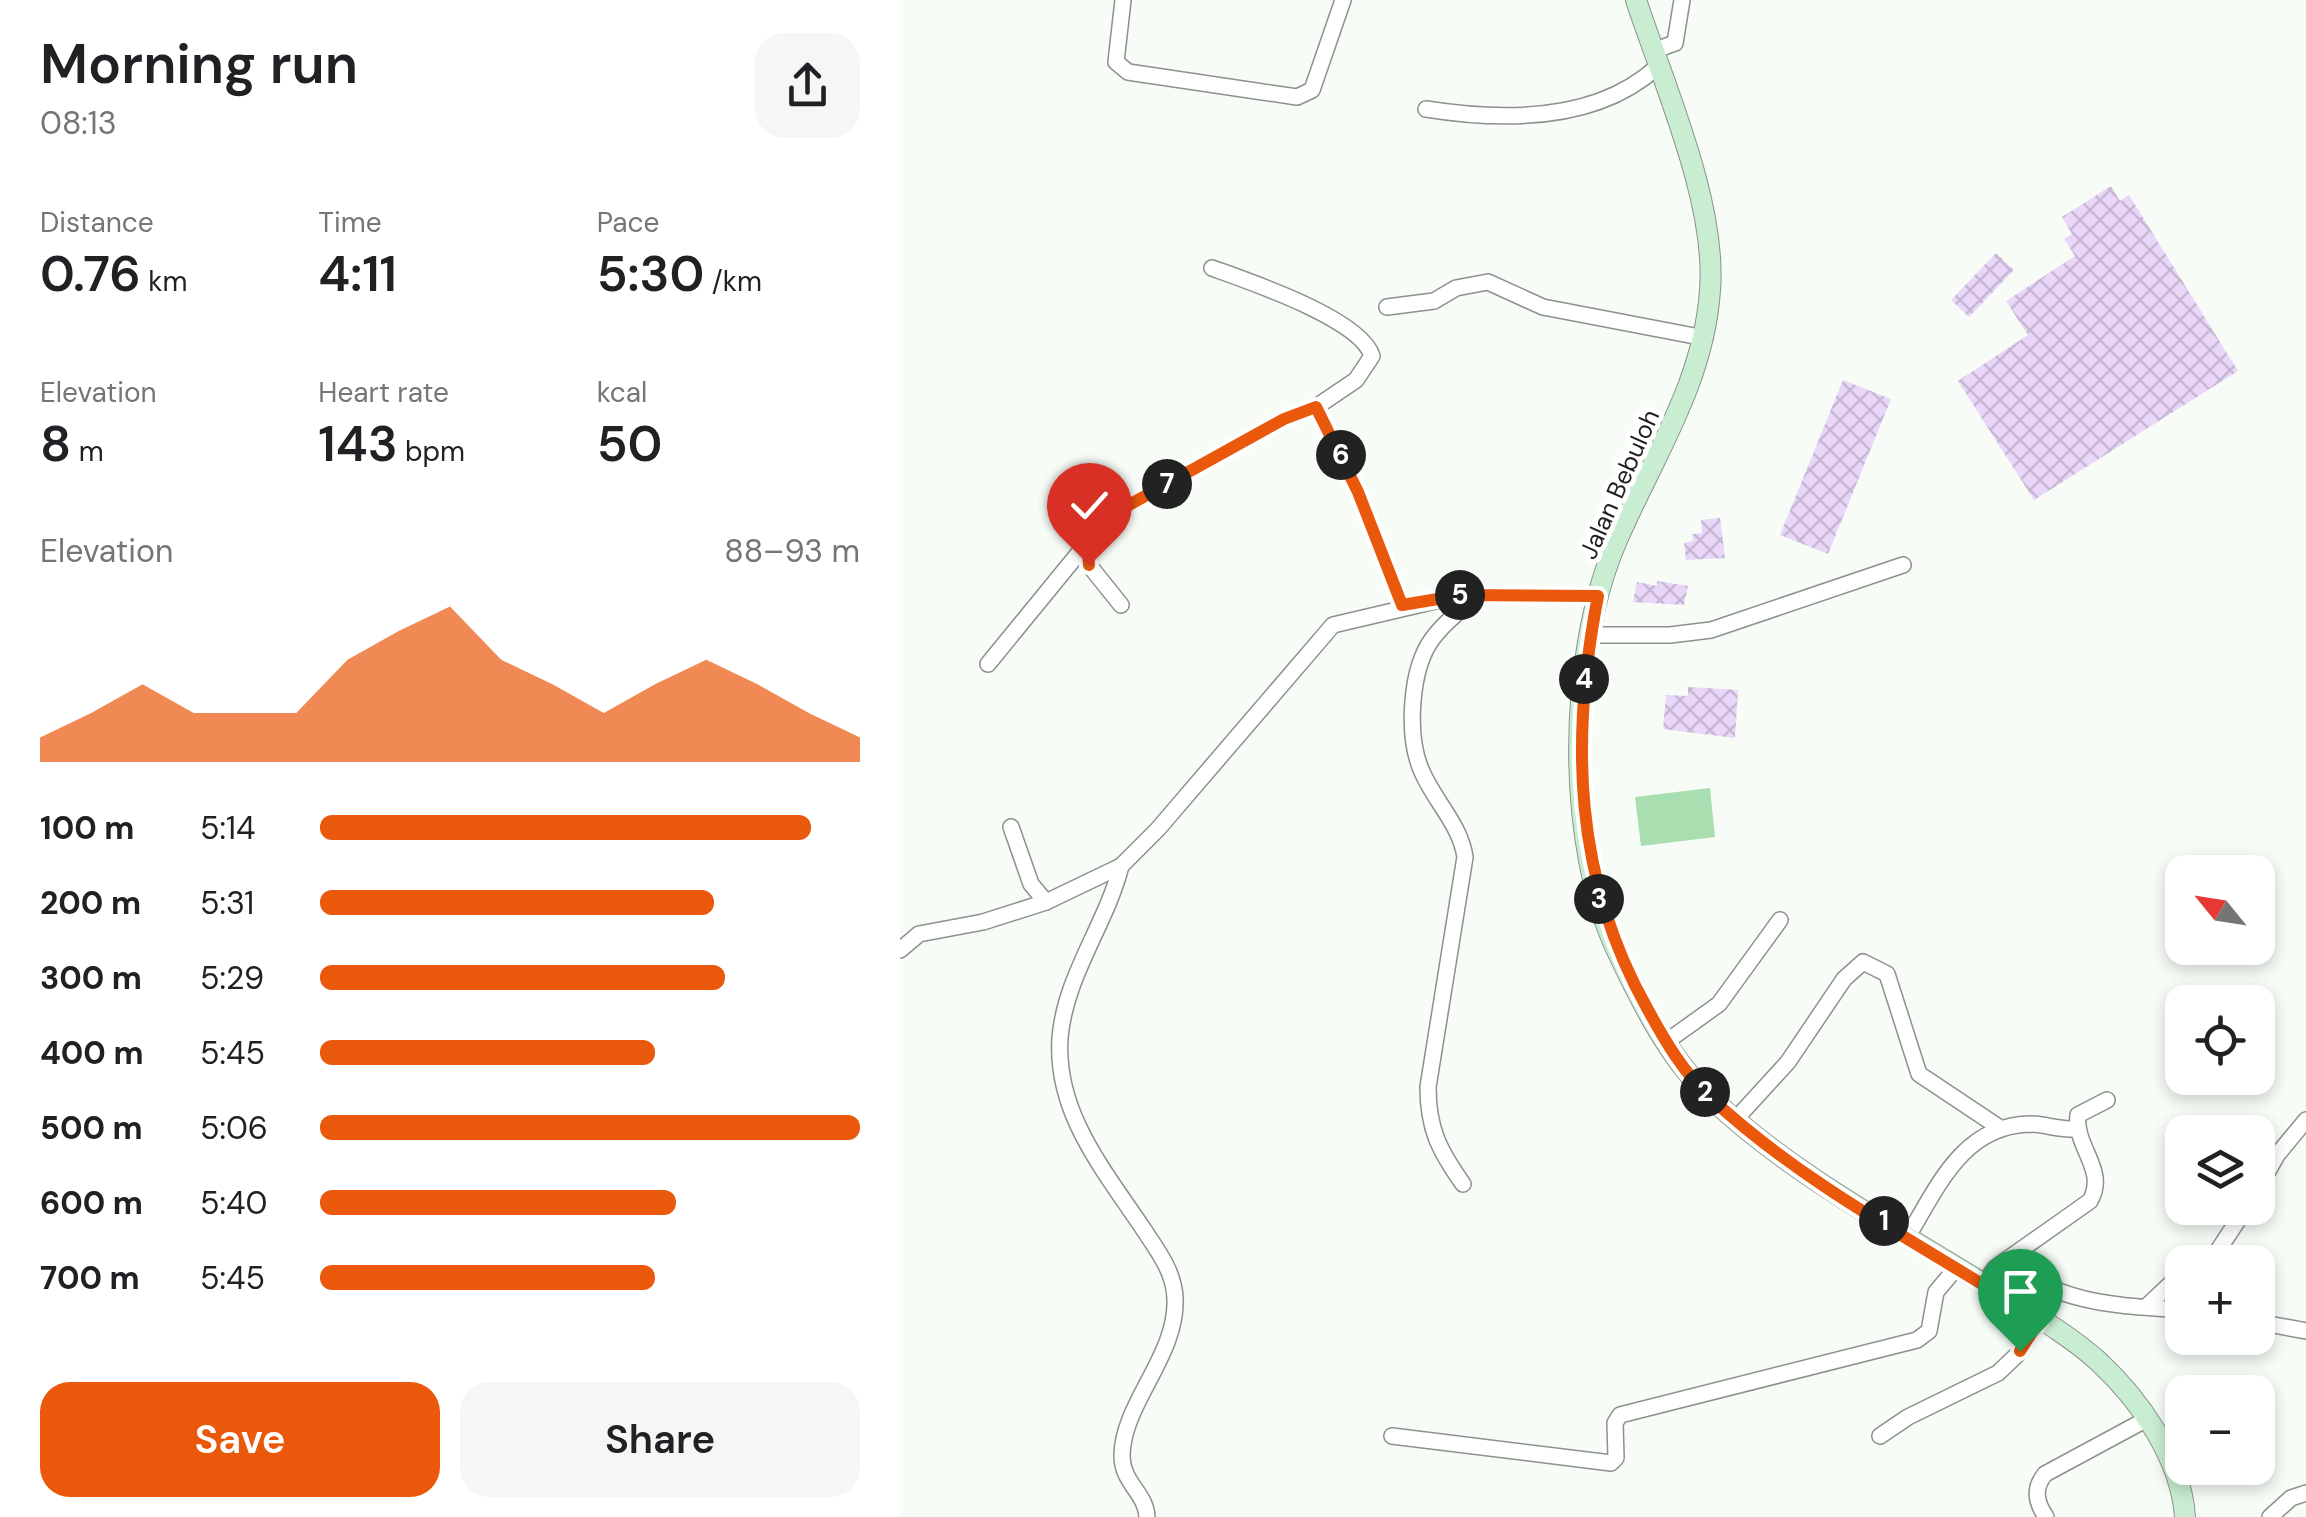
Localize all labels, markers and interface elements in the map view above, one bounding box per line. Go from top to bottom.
text: Morning run [40,28,358,100]
button: share [755,33,860,138]
text: 08:13 [40,102,117,144]
text: Distance [40,204,154,241]
text: Time [318,204,382,241]
text: Pace [597,204,659,241]
text: 0.76 [40,241,141,307]
text: 4:11 [318,241,397,307]
text: 5:30 [597,241,704,307]
text: km [141,263,187,300]
text: /km [704,263,762,300]
text: Elevation [40,374,157,411]
text: Heart rate [318,374,449,411]
text: kcal [597,374,647,411]
street label: Jalan Bebuloh [1572,404,1667,564]
text: 8 [40,411,71,477]
text: 143 [318,411,398,477]
text: 50 [597,411,662,477]
pin: 6 [1316,430,1366,480]
text: m [71,433,104,470]
text: bpm [398,433,465,470]
text: 6 [1332,436,1350,473]
pin: 7 [1142,459,1192,509]
pin [1047,463,1132,566]
text: 7 [1159,465,1175,502]
icon: check [1062,478,1117,533]
text: Elevation [40,530,173,572]
text: 88–93 m [724,530,860,572]
pin: 5 [1435,570,1485,620]
text: 5 [1451,576,1469,613]
pin: 4 [1559,654,1609,704]
text: 4 [1575,660,1593,697]
text: 100 m [40,807,134,849]
text: 5:14 [200,807,255,849]
north arrow [2165,855,2275,965]
map controls [2165,855,2275,1485]
pin: 3 [1574,874,1624,924]
text: 3 [1591,880,1607,917]
text: 200 m [40,882,141,924]
text: 5:31 [200,882,254,924]
text: 300 m [40,957,142,999]
text: 5:29 [200,957,264,999]
button: locate [2165,985,2275,1095]
text: 400 m [40,1032,144,1074]
text: 5:45 [200,1032,265,1074]
pin: 2 [1680,1067,1730,1117]
text: 2 [1697,1073,1713,1110]
text: 500 m [40,1107,143,1149]
text: 5:06 [200,1107,268,1149]
button: layers [2165,1115,2275,1225]
text: 600 m [40,1182,143,1224]
text: 5:40 [200,1182,267,1224]
pin: 1 [1859,1196,1909,1246]
text: 1 [1879,1202,1889,1239]
button: + [2165,1245,2275,1355]
pin [1978,1249,2063,1352]
text: 700 m [40,1257,140,1299]
text: 5:45 [200,1257,265,1299]
icon: arrive [1993,1264,2048,1319]
button: − [2165,1375,2275,1485]
button: Save [40,1382,440,1497]
button: Share [460,1382,860,1497]

